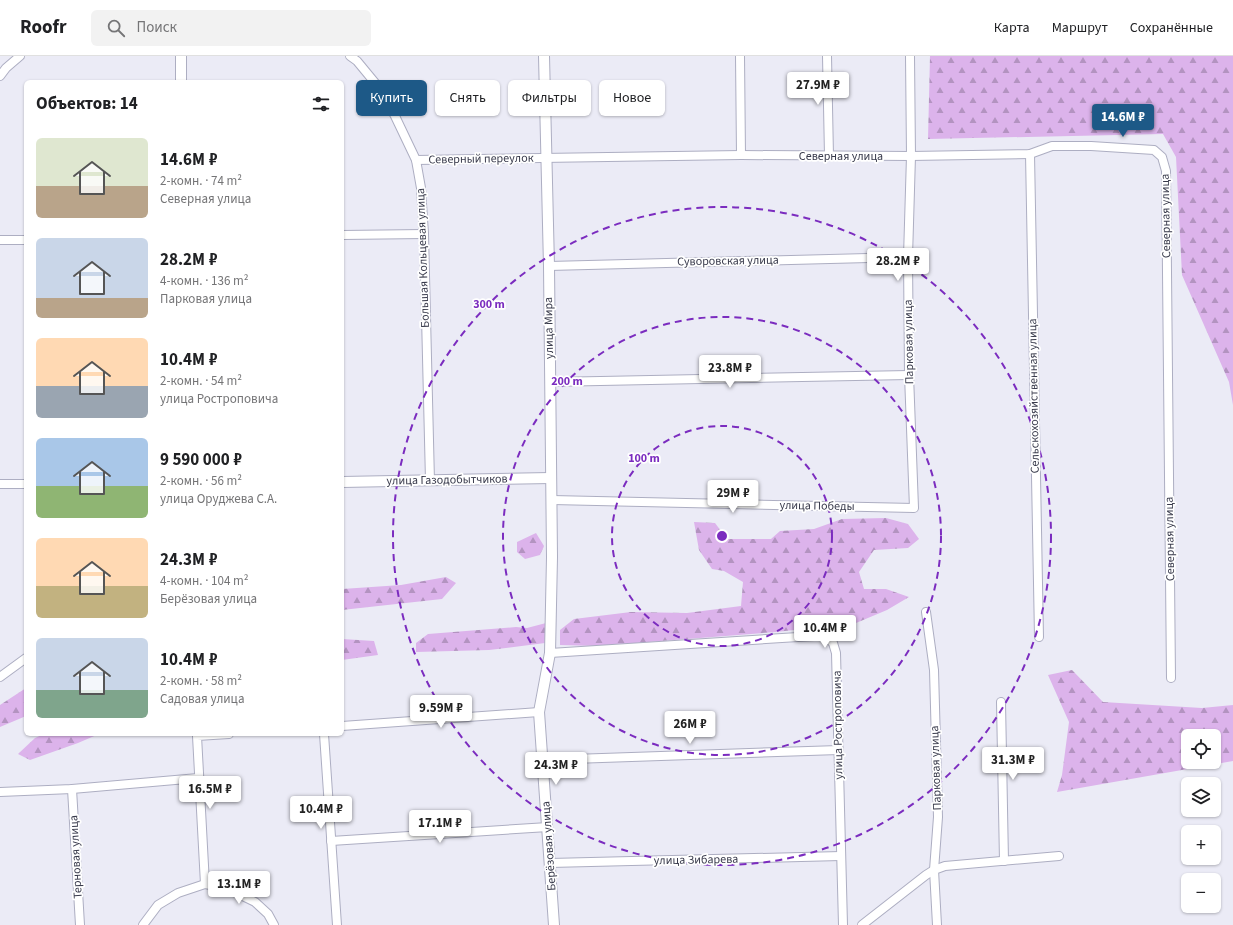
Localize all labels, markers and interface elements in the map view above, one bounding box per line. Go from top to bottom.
search box [91,10,371,46]
text: Roofr [20,14,67,41]
icon: search [105,17,127,39]
text: Поиск [137,17,177,38]
text: Карта [994,18,1030,38]
text: Маршрут [1052,18,1108,38]
text: Сохранённые [1130,18,1213,38]
pin: 27.9M ₽ [781,72,855,106]
text: 27.9M ₽ [796,76,840,94]
chip: Купить [356,80,427,116]
chip: Снять [435,80,500,116]
chip: Фильтры [508,80,591,116]
chip: Новое [599,80,665,116]
text: Объектов: 14 [36,92,138,116]
icon: filters [310,93,332,115]
pin: 14.6M ₽ [1086,104,1160,138]
text: 14.6M ₽ [1101,108,1145,126]
text: 14.6M ₽ [160,148,217,172]
street label: Северная улица [799,148,883,165]
street label: Северный переулок [428,150,534,168]
icon: home [68,154,116,202]
text: 2-комн. · 74 m² [160,172,242,190]
street label: Северная улица [1157,174,1175,258]
street label: Большая Кольцевая улица [412,188,434,328]
text: Северная улица [160,190,251,208]
text: 28.2M ₽ [160,248,217,272]
pin: 28.2M ₽ [861,248,935,282]
street label: Суворовская улица [677,252,779,270]
text: 28.2M ₽ [876,252,920,270]
icon: home [68,254,116,302]
text: 4-комн. · 136 m² [160,272,249,290]
text: Парковая улица [160,290,252,308]
text: 300 m [473,296,505,313]
street label: улица Мира [540,297,558,359]
street label: Парковая улица [900,299,918,385]
street label: Сельскохозяйственная улица [1024,318,1044,474]
text: 10.4M ₽ [160,348,217,372]
icon: home [68,354,116,402]
pin: 23.8M ₽ [693,355,767,389]
text: 23.8M ₽ [708,359,752,377]
text: 2-комн. · 54 m² [160,372,242,390]
text: 200 m [551,373,583,390]
text: улица Ростроповича [160,390,278,408]
text: 9 590 000 ₽ [160,448,242,472]
text: 100 m [628,450,660,467]
icon: home [68,454,116,502]
street label: улица Газодобытчиков [386,470,508,490]
text: 2-комн. · 56 m² [160,472,242,490]
pin: 29M ₽ [705,480,761,514]
text: 29M ₽ [716,484,750,502]
text: улица Оруджева С.А. [160,490,277,508]
street label: улица Победы [779,497,855,515]
street label: Северная улица [1161,497,1179,581]
centre of rings [715,529,729,543]
text: 24.3M ₽ [160,548,217,572]
icon: home [68,554,116,602]
text: 4-комн. · 104 m² [160,572,249,590]
text: Берёзовая улица [160,590,257,608]
pin: 10.4M ₽ [788,615,862,649]
text: 10.4M ₽ [803,619,847,637]
text: 10.4M ₽ [160,648,217,672]
icon: home [68,654,116,702]
street label: улица Ростроповича [829,670,847,780]
text: 2-комн. · 58 m² [160,672,242,690]
text: Садовая улица [160,690,244,708]
pin: 9.59M ₽ [404,695,478,729]
text: 9.59M ₽ [419,699,463,717]
pin: 26M ₽ [662,711,718,745]
text: 26M ₽ [673,715,707,733]
street label: Парковая улица [926,725,946,811]
map controls [1181,729,1221,913]
button: locate [1181,729,1221,769]
pin: 31.3M ₽ [976,747,1050,781]
text: 31.3M ₽ [991,751,1035,769]
pin: 24.3M ₽ [519,752,593,786]
text: 24.3M ₽ [534,756,578,774]
pin: 16.5M ₽ [173,776,247,810]
button: layers [1181,777,1221,817]
text: 16.5M ₽ [188,780,232,798]
pin: 10.4M ₽ [284,796,358,830]
text: 10.4M ₽ [299,800,343,818]
street label: Берёзовая улица [537,801,561,891]
pin: 17.1M ₽ [403,810,477,844]
text: 17.1M ₽ [418,814,462,832]
street label: Терновая улица [65,815,87,899]
button: + [1181,825,1221,865]
street label: улица Зибарева [654,851,738,869]
pin: 13.1M ₽ [202,871,276,905]
button: − [1181,873,1221,913]
text: 13.1M ₽ [217,875,261,893]

